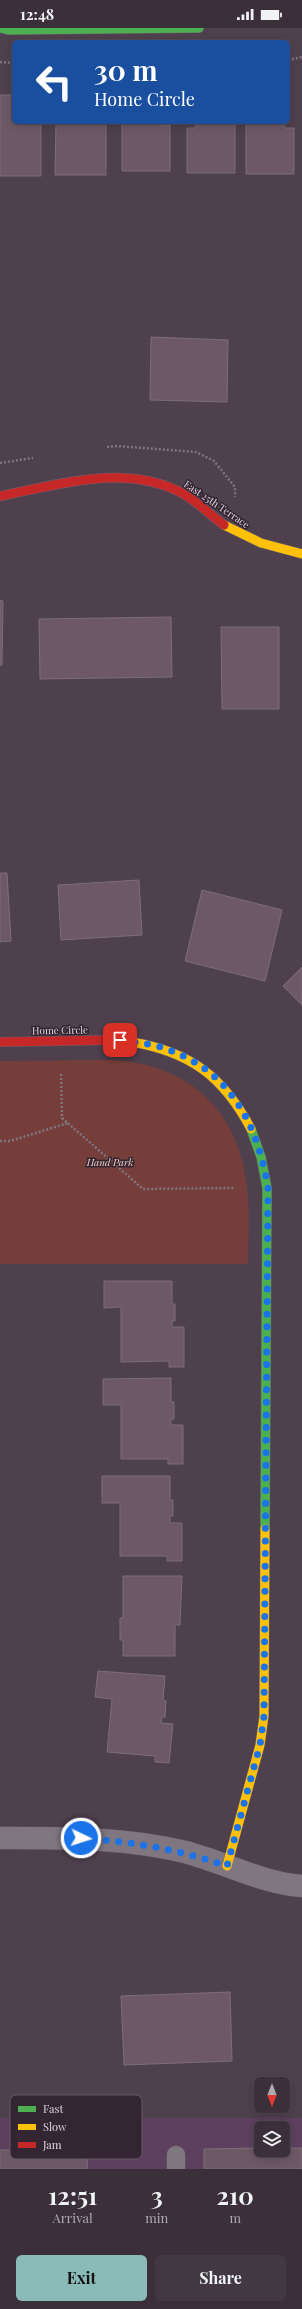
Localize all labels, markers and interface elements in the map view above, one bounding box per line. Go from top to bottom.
text: 12:48 [20,4,54,24]
text: 30 m [94,51,158,88]
icon: left [28,56,80,108]
text: Home Circle [94,87,195,111]
street label: East 25th Terrace [181,477,253,531]
street label: Home Circle [32,1023,88,1037]
pin [103,1023,137,1057]
icon: arrive [109,1029,131,1051]
park label: Hand Park [86,1155,133,1169]
position arrow [60,1817,102,1859]
north arrow [254,2077,290,2113]
map controls [254,2077,290,2157]
legend [10,2095,142,2159]
text: Fast [43,2101,63,2116]
text: Slow [43,2119,67,2134]
button: layers [254,2121,290,2157]
text: Jam [42,2137,62,2152]
text: 12:51 [48,2179,97,2211]
text: 3 [151,2179,163,2211]
text: 210 [217,2179,254,2211]
text: Arrival [53,2209,93,2226]
text: min [145,2209,168,2226]
text: m [229,2209,241,2226]
button: Exit [16,2255,147,2301]
button: Share [155,2255,286,2301]

